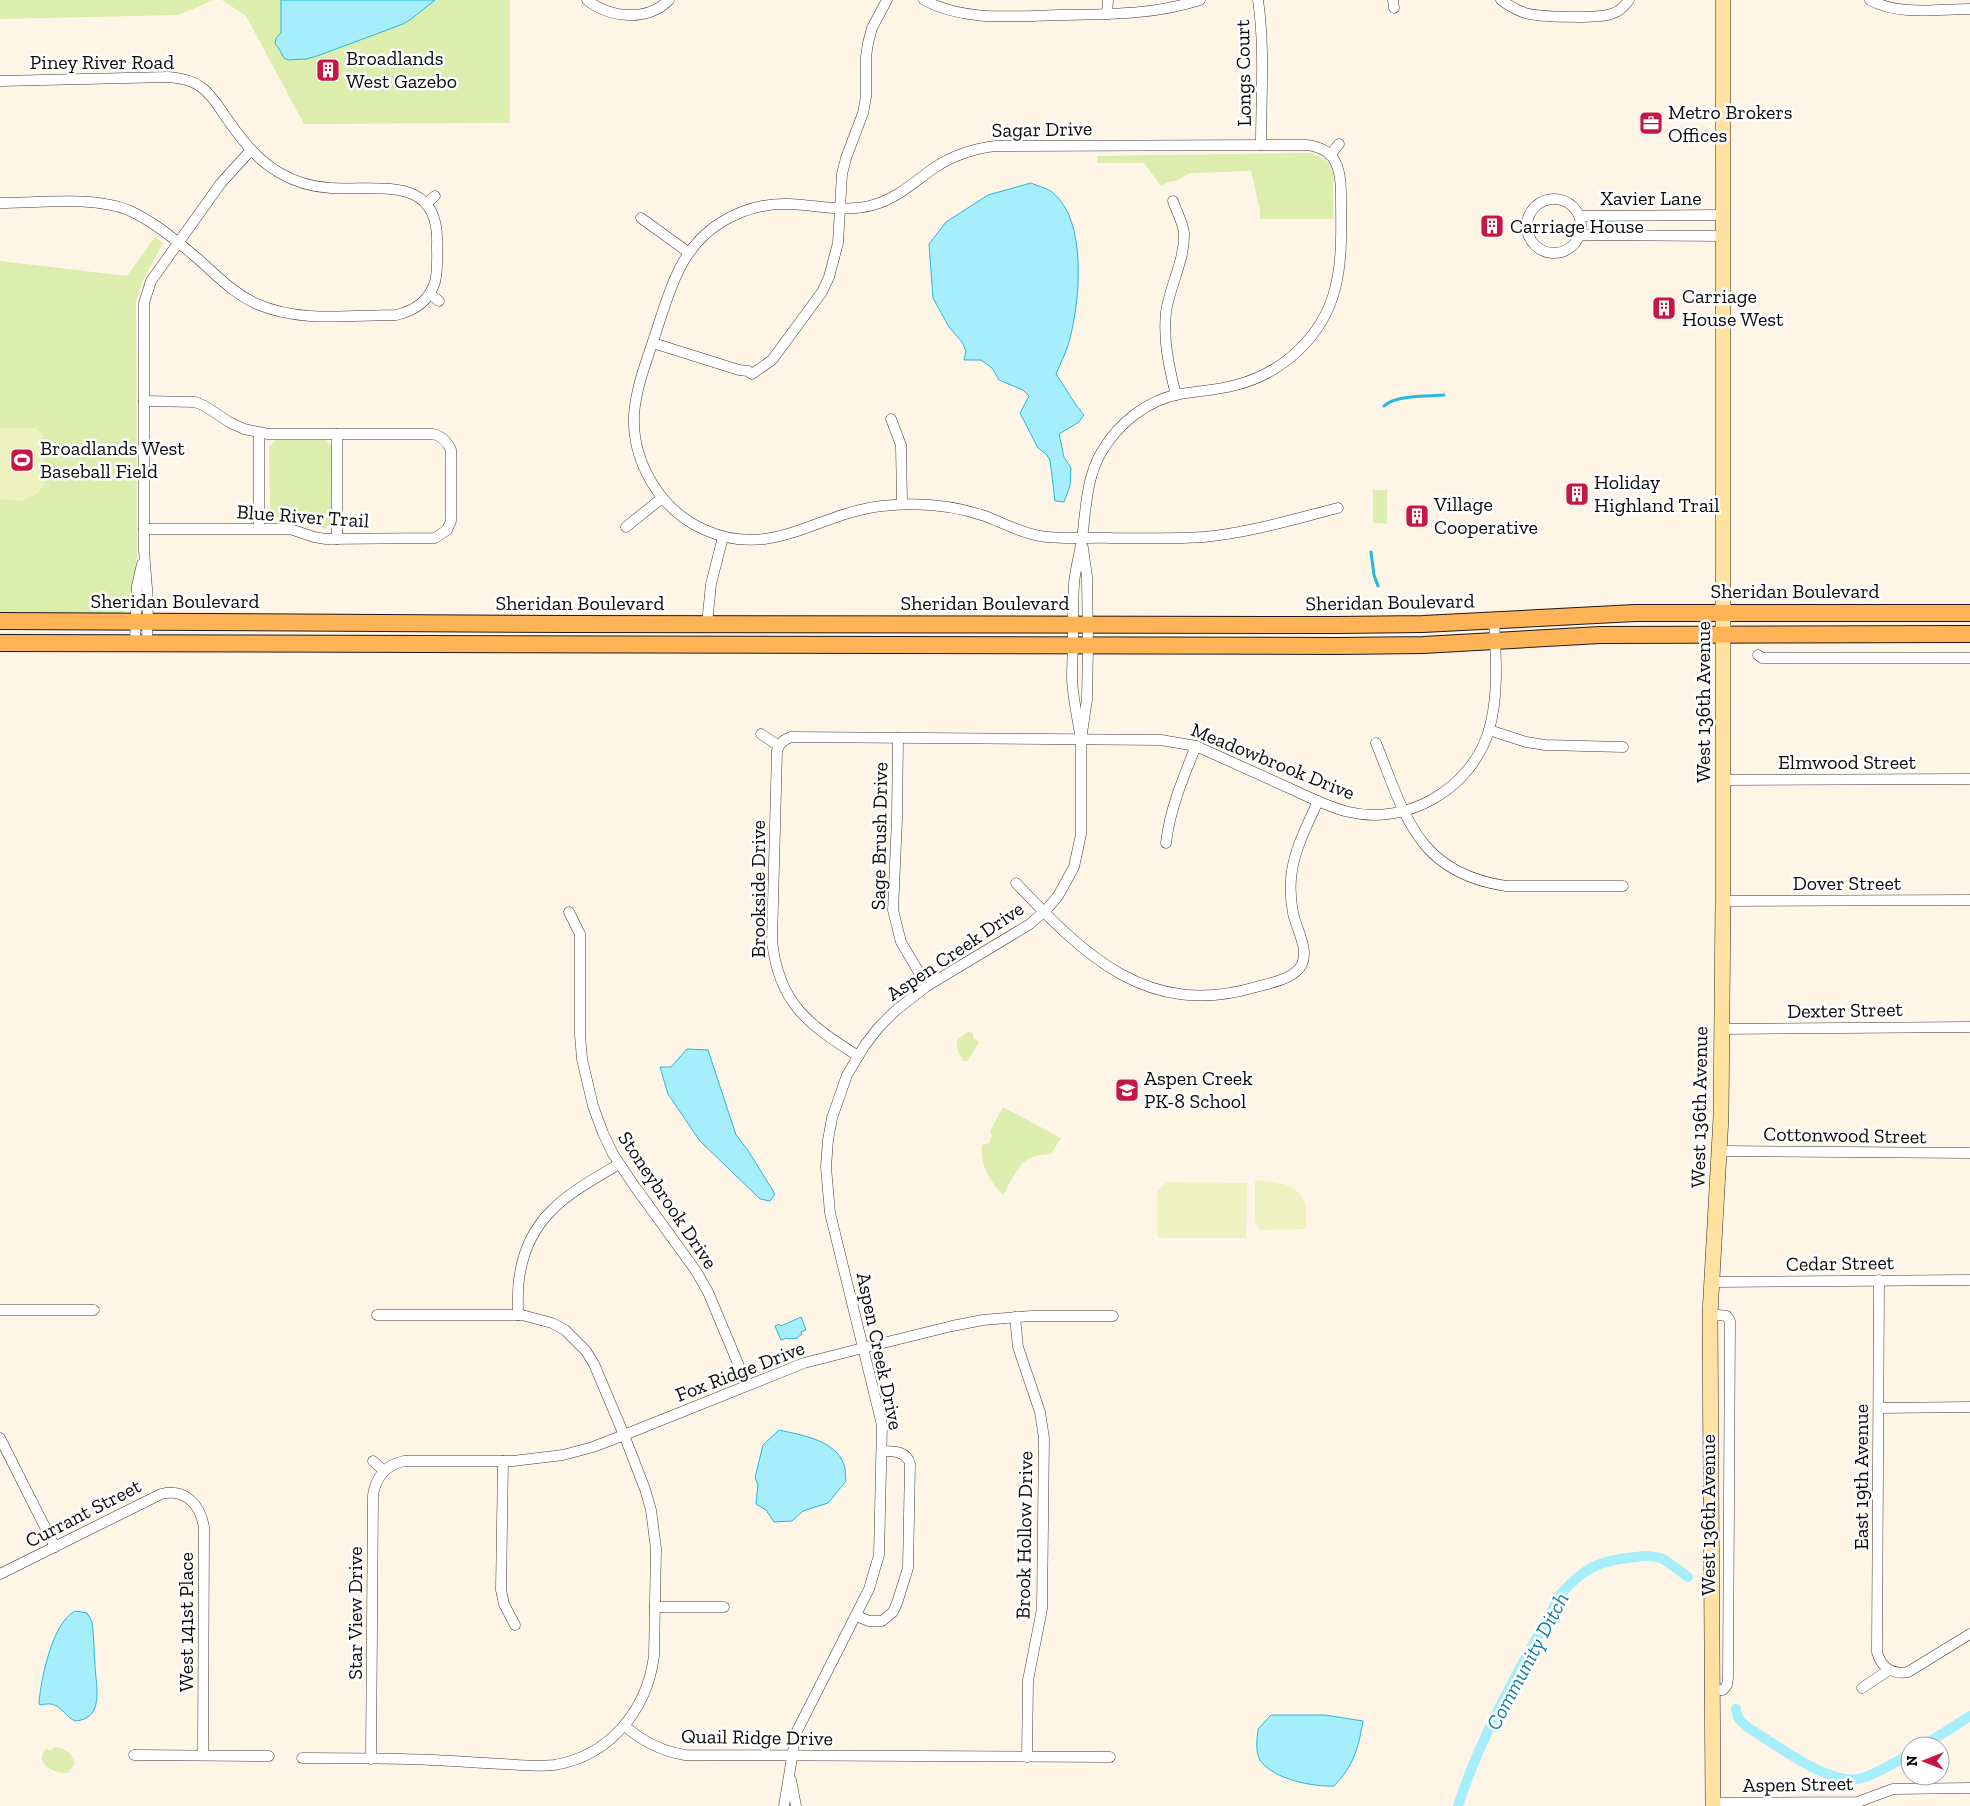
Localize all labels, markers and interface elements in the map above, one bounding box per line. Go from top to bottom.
street label: Longs Court [1230,19,1256,127]
place label: Broadlands West Gazebo [346,46,457,93]
street label: Piney River Road [30,50,174,74]
building icon: Broadlands West Gazebo [315,57,341,83]
place label: Metro Brokers Offices [1668,100,1793,147]
office icon: Metro Brokers Offices [1638,110,1664,136]
street label: Sagar Drive [991,116,1093,142]
street label: Xavier Lane [1600,186,1702,210]
building icon: Carriage House [1479,213,1505,239]
place label: Carriage House [1510,214,1644,238]
place label: Carriage House West [1682,284,1784,331]
building icon: Carriage House West [1651,295,1677,321]
place label: Broadlands West Baseball Field [40,436,185,483]
sports icon: Broadlands West Baseball Field [9,447,35,473]
place label: Holiday Highland Trail [1594,470,1720,517]
building icon: Holiday Highland Trail [1564,481,1590,507]
place label: Village Cooperative [1433,492,1538,539]
street label: Blue River Trail [236,499,370,533]
building icon: Village Cooperative [1404,503,1430,529]
street label: Sheridan Boulevard [1710,579,1880,603]
street label: Sheridan Boulevard [90,589,260,613]
street label: Sheridan Boulevard [1305,589,1475,615]
street label: Sheridan Boulevard [495,591,665,615]
street label: Sheridan Boulevard [900,591,1070,615]
street label: West 136th Avenue [1691,621,1715,783]
street label: Meadowbrook Drive [1188,717,1358,805]
street label: Elmwood Street [1778,750,1916,774]
street label: Sage Brush Drive [866,762,892,910]
street label: Brookside Drive [746,820,770,958]
street label: Dover Street [1793,871,1902,895]
street label: Aspen Creek Drive [882,896,1028,1006]
street label: Dexter Street [1787,997,1904,1023]
street label: West 136th Avenue [1686,1026,1712,1188]
place label: Aspen Creek PK-8 School [1144,1066,1253,1113]
school or university icon: Aspen Creek PK-8 School [1114,1077,1140,1103]
street label: Cottonwood Street [1763,1122,1927,1148]
street label: Stoneybrook Drive [613,1127,723,1273]
street label: Cedar Street [1786,1250,1895,1276]
street label: Aspen Creek Drive [852,1270,908,1432]
street label: Fox Ridge Drive [672,1335,808,1407]
street label: East 19th Avenue [1849,1404,1873,1550]
street label: West 136th Avenue [1696,1434,1720,1596]
street label: Brook Hollow Drive [1011,1451,1037,1619]
street label: Currant Street [21,1473,145,1552]
street label: Star View Drive [343,1546,367,1680]
street label: West 141st Place [174,1552,198,1692]
water label: Community Ditch [1480,1588,1574,1734]
street label: Quail Ridge Drive [681,1724,833,1750]
north arrow [1900,1736,1950,1786]
text: N [1904,1755,1921,1766]
street label: Aspen Street [1742,1771,1854,1797]

